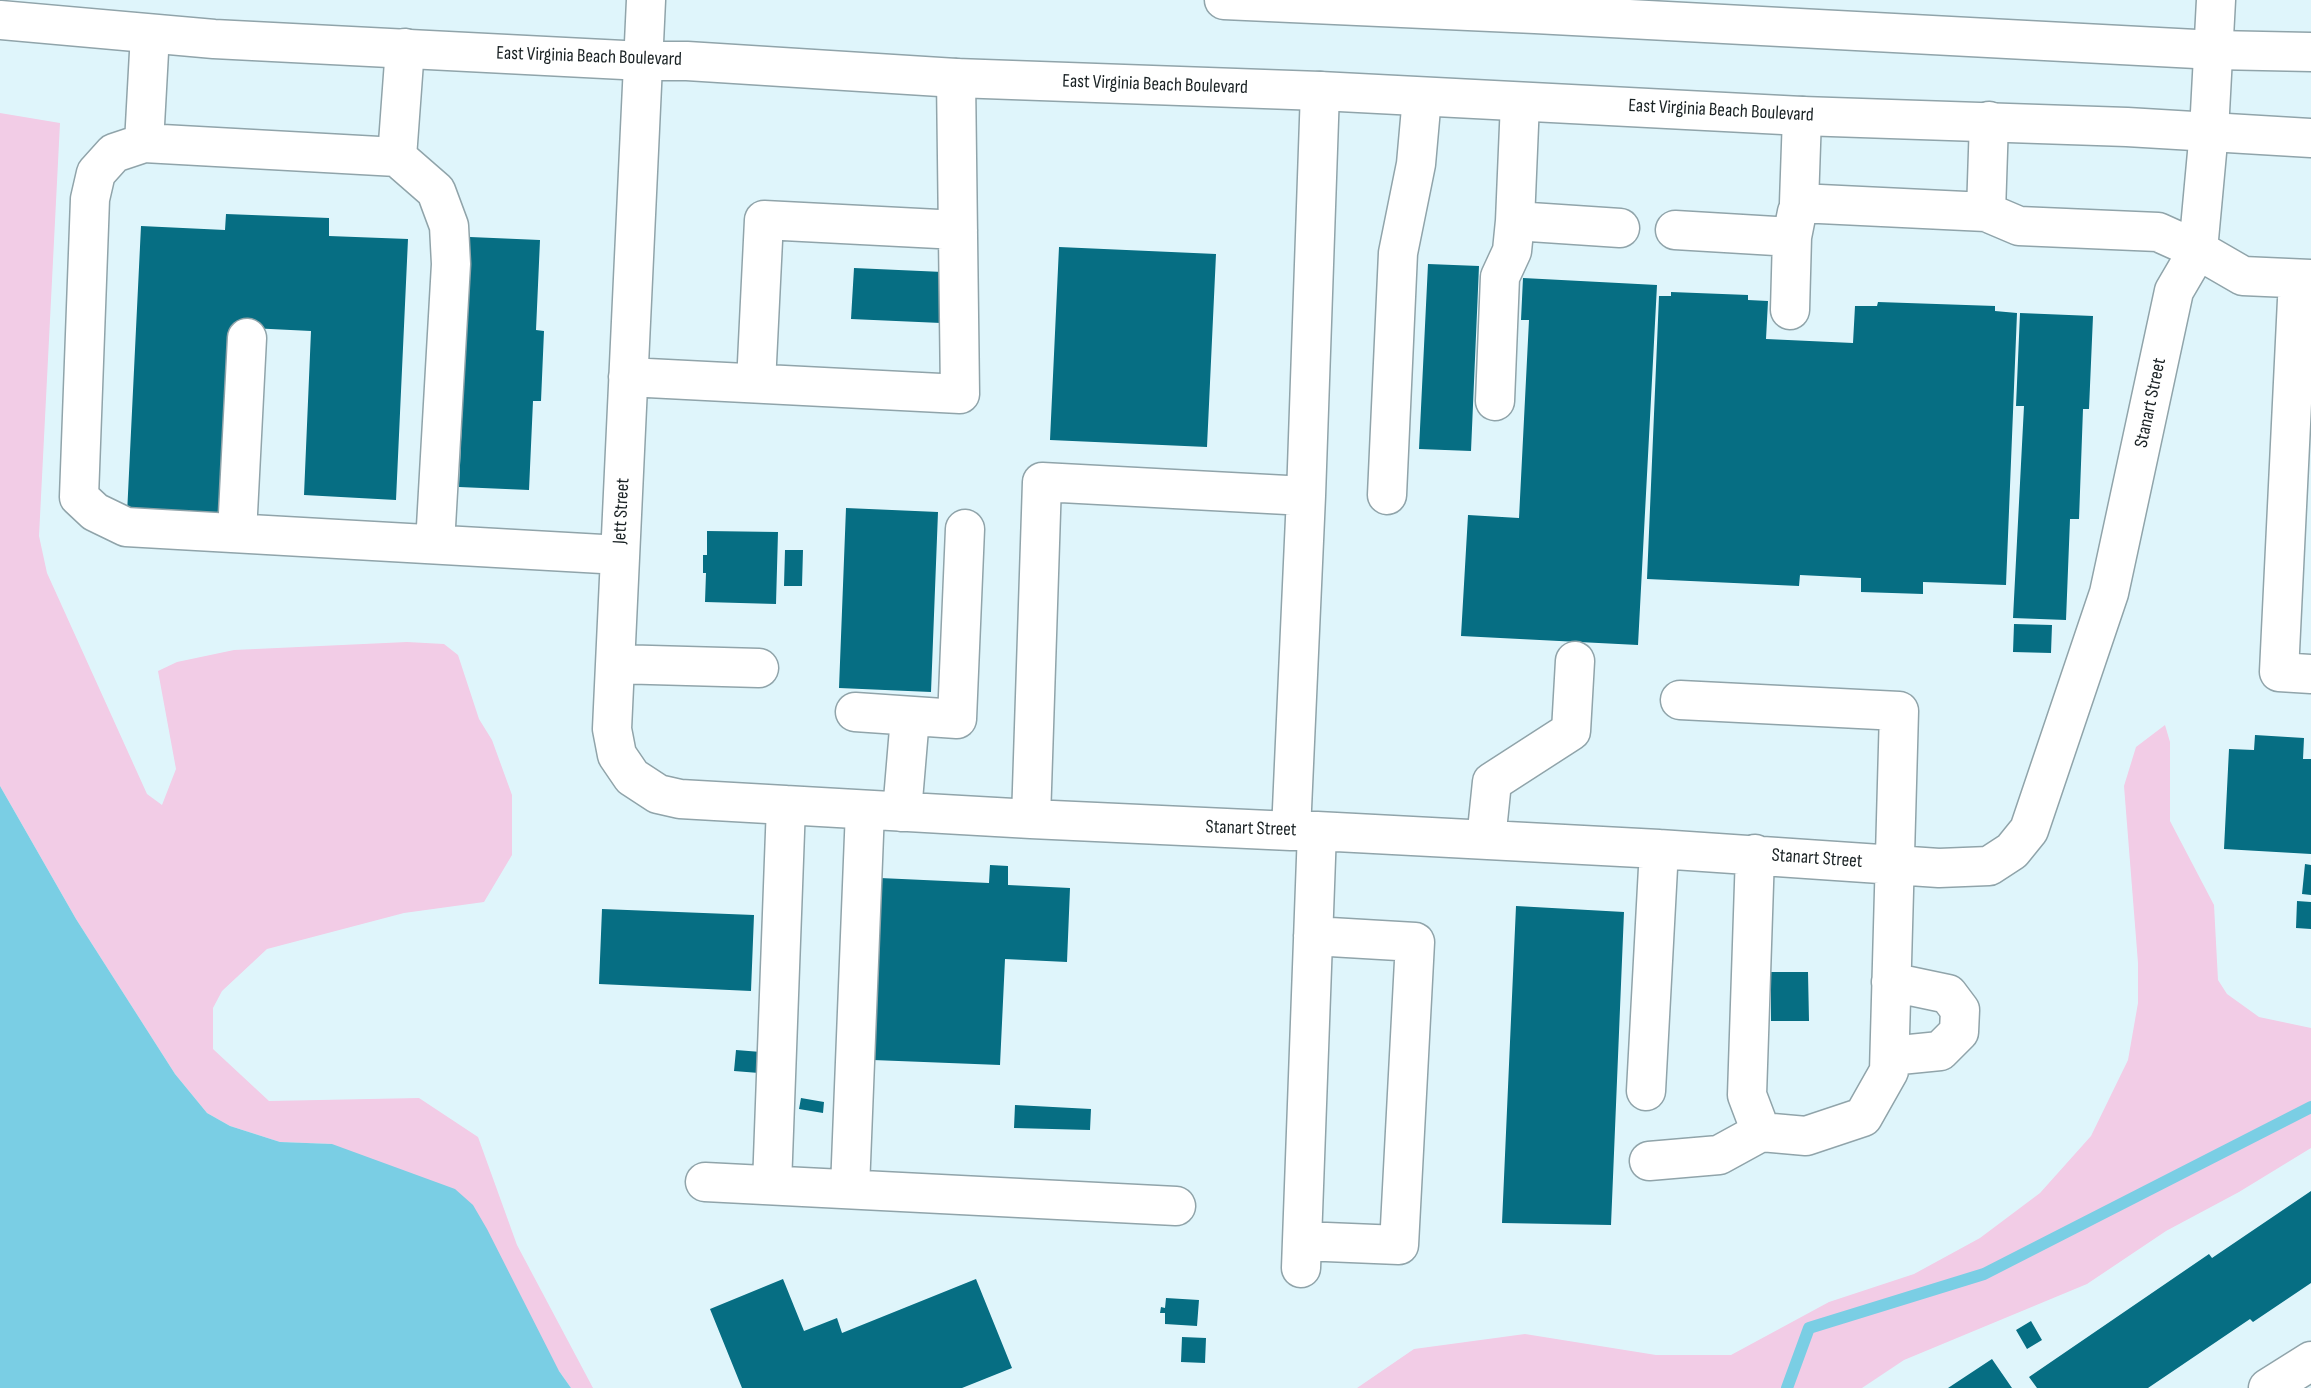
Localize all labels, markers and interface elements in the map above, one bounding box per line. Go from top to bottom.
street label: East Virginia Beach Boulevard [496,42,682,72]
street label: East Virginia Beach Boulevard [1062,70,1248,100]
street label: East Virginia Beach Boulevard [1628,95,1814,127]
street label: Stanart Street [2130,356,2172,450]
street label: Jett Street [609,477,635,545]
street label: Stanart Street [1205,816,1297,842]
street label: Stanart Street [1771,844,1863,874]

